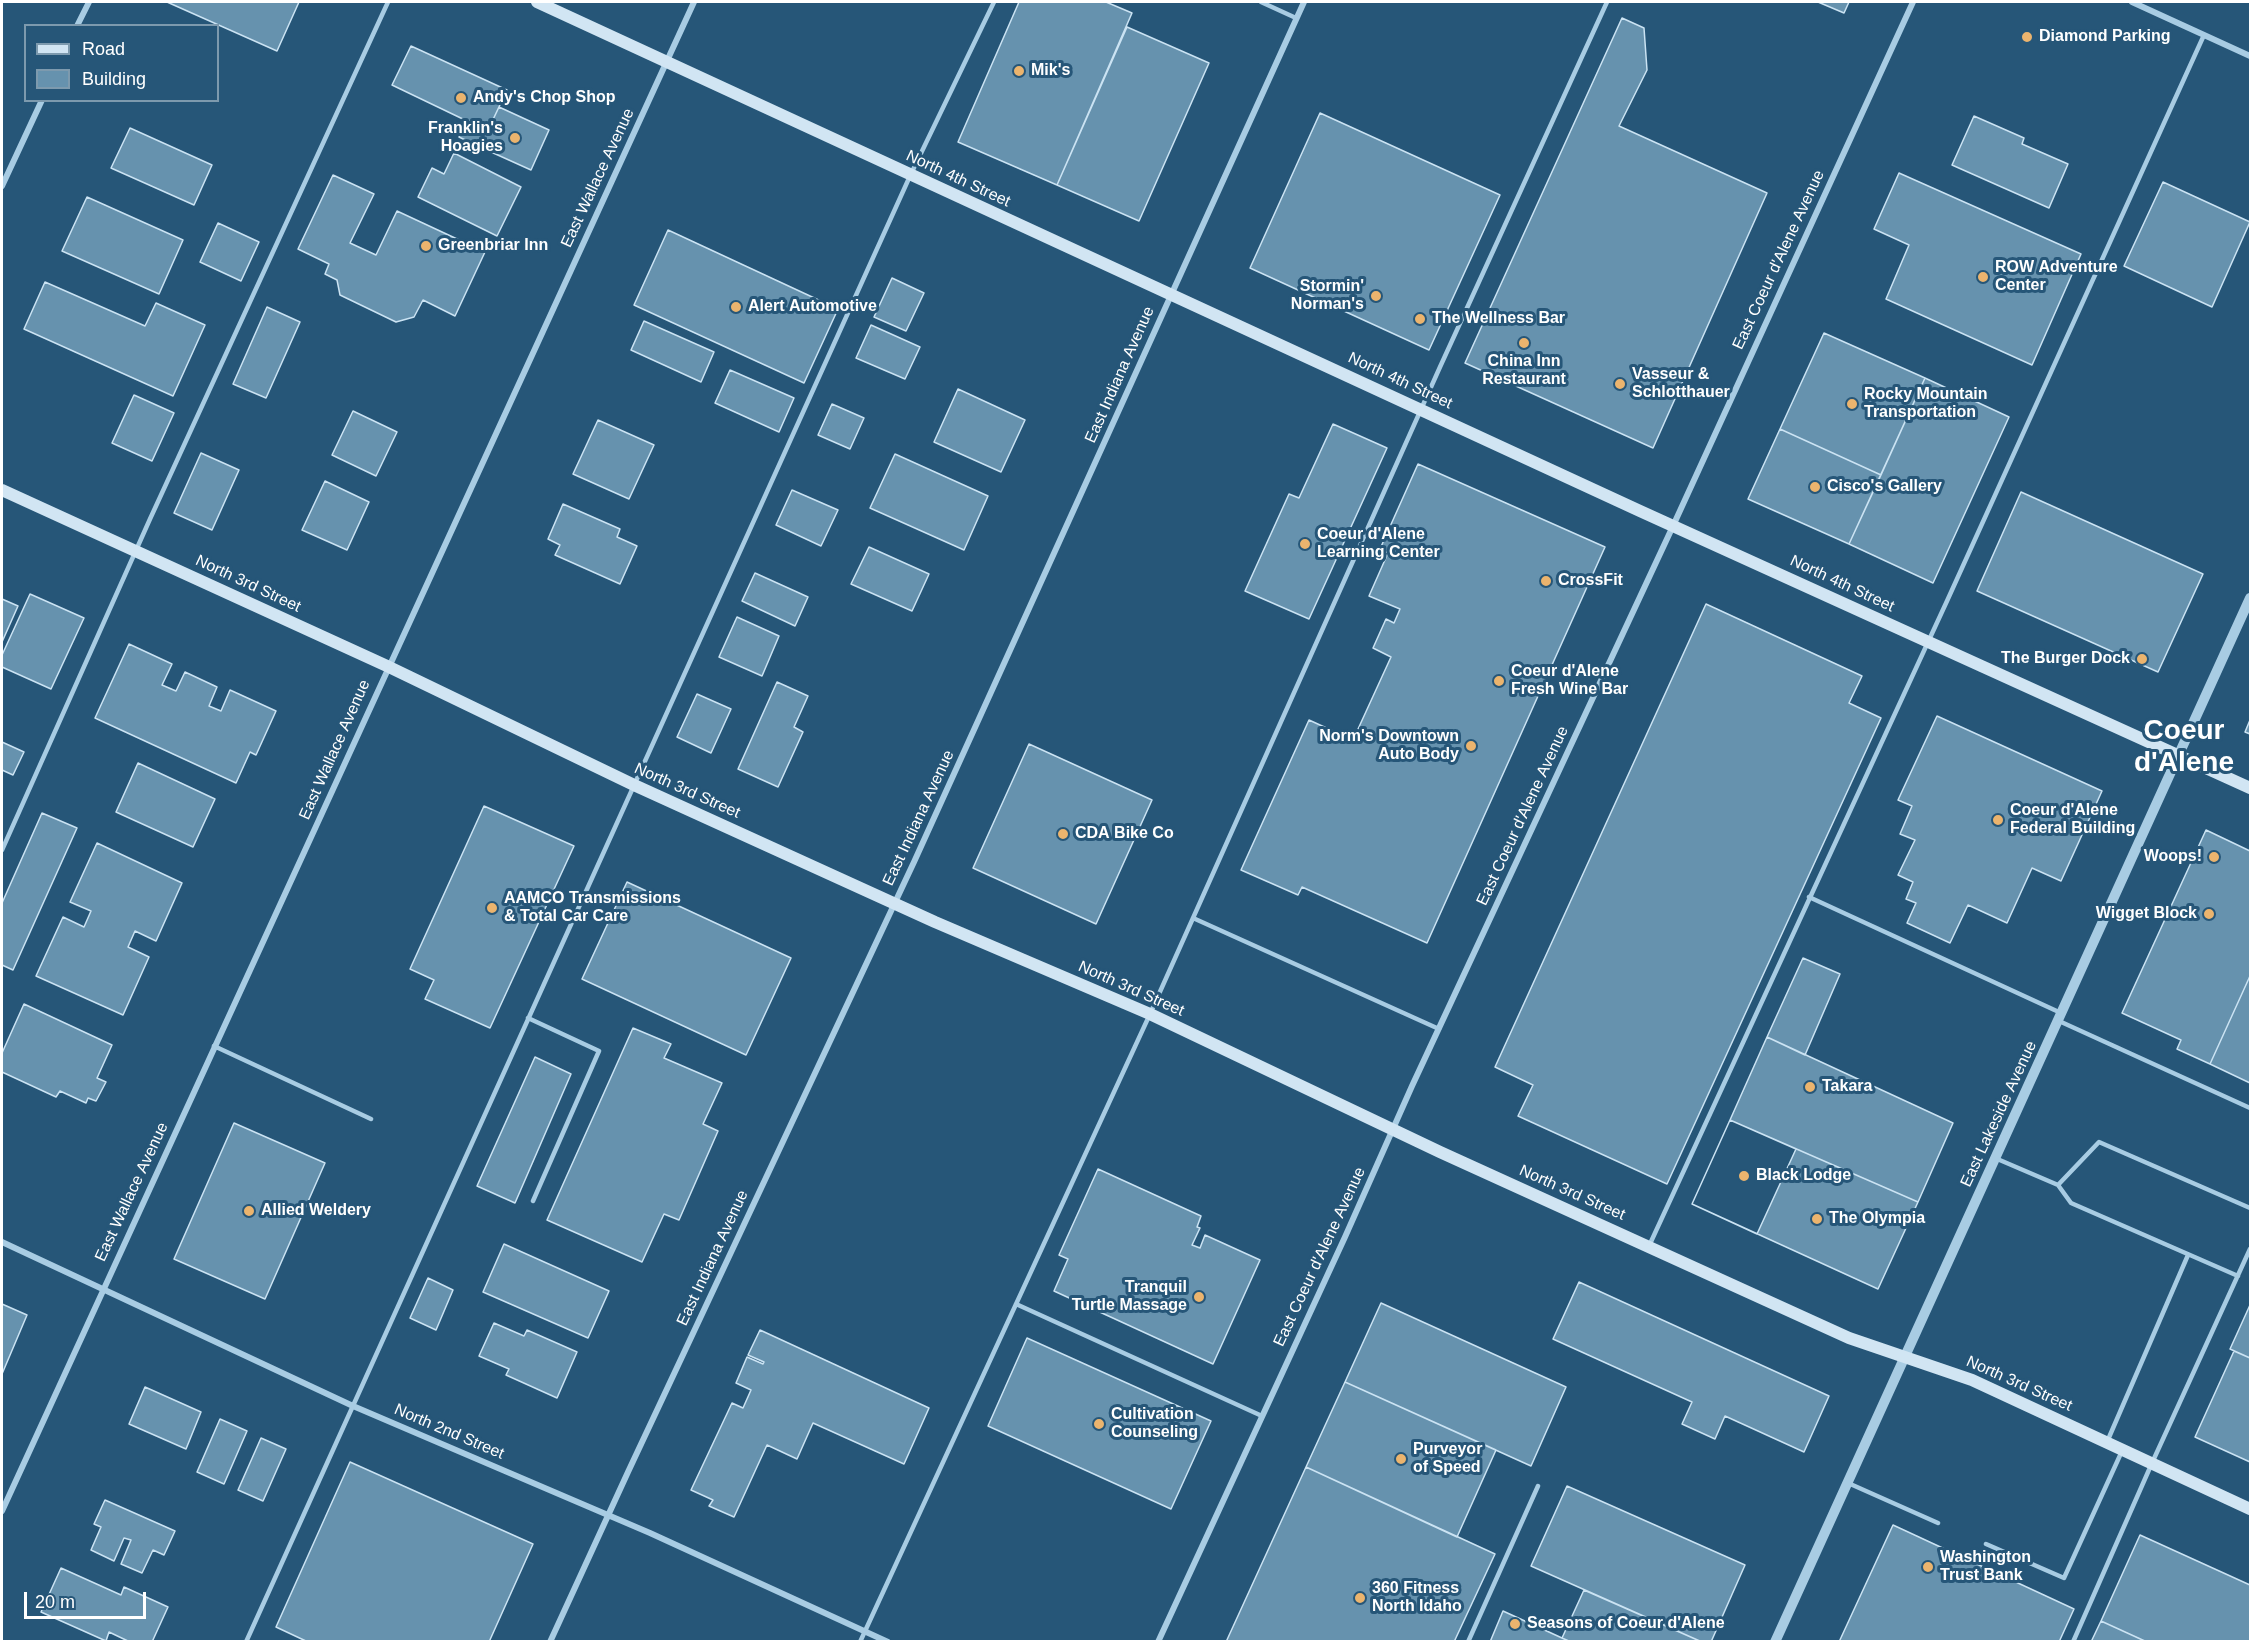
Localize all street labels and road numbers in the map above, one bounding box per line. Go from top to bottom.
street label: East Wallace Avenue [557,105,639,251]
street label: North 4th Street [903,146,1013,212]
street label: East Coeur d'Alene Avenue [1729,167,1829,353]
street label: East Indiana Avenue [1081,304,1159,446]
street label: North 4th Street [1345,348,1455,414]
street label: North 3rd Street [192,551,304,617]
street label: North 4th Street [1787,551,1897,617]
street label: East Wallace Avenue [295,677,375,823]
street label: East Coeur d'Alene Avenue [1473,723,1573,909]
street label: East Indiana Avenue [879,747,959,889]
street label: North 3rd Street [631,759,743,823]
street label: North 3rd Street [1075,957,1187,1021]
street label: East Lakeside Avenue [1957,1038,2041,1190]
street label: East Wallace Avenue [91,1119,173,1265]
street label: North 3rd Street [1516,1161,1628,1225]
street label: East Coeur d'Alene Avenue [1270,1164,1370,1350]
street label: East Indiana Avenue [673,1187,753,1329]
street label: North 3rd Street [1963,1352,2075,1416]
street label: North 2nd Street [391,1400,507,1464]

